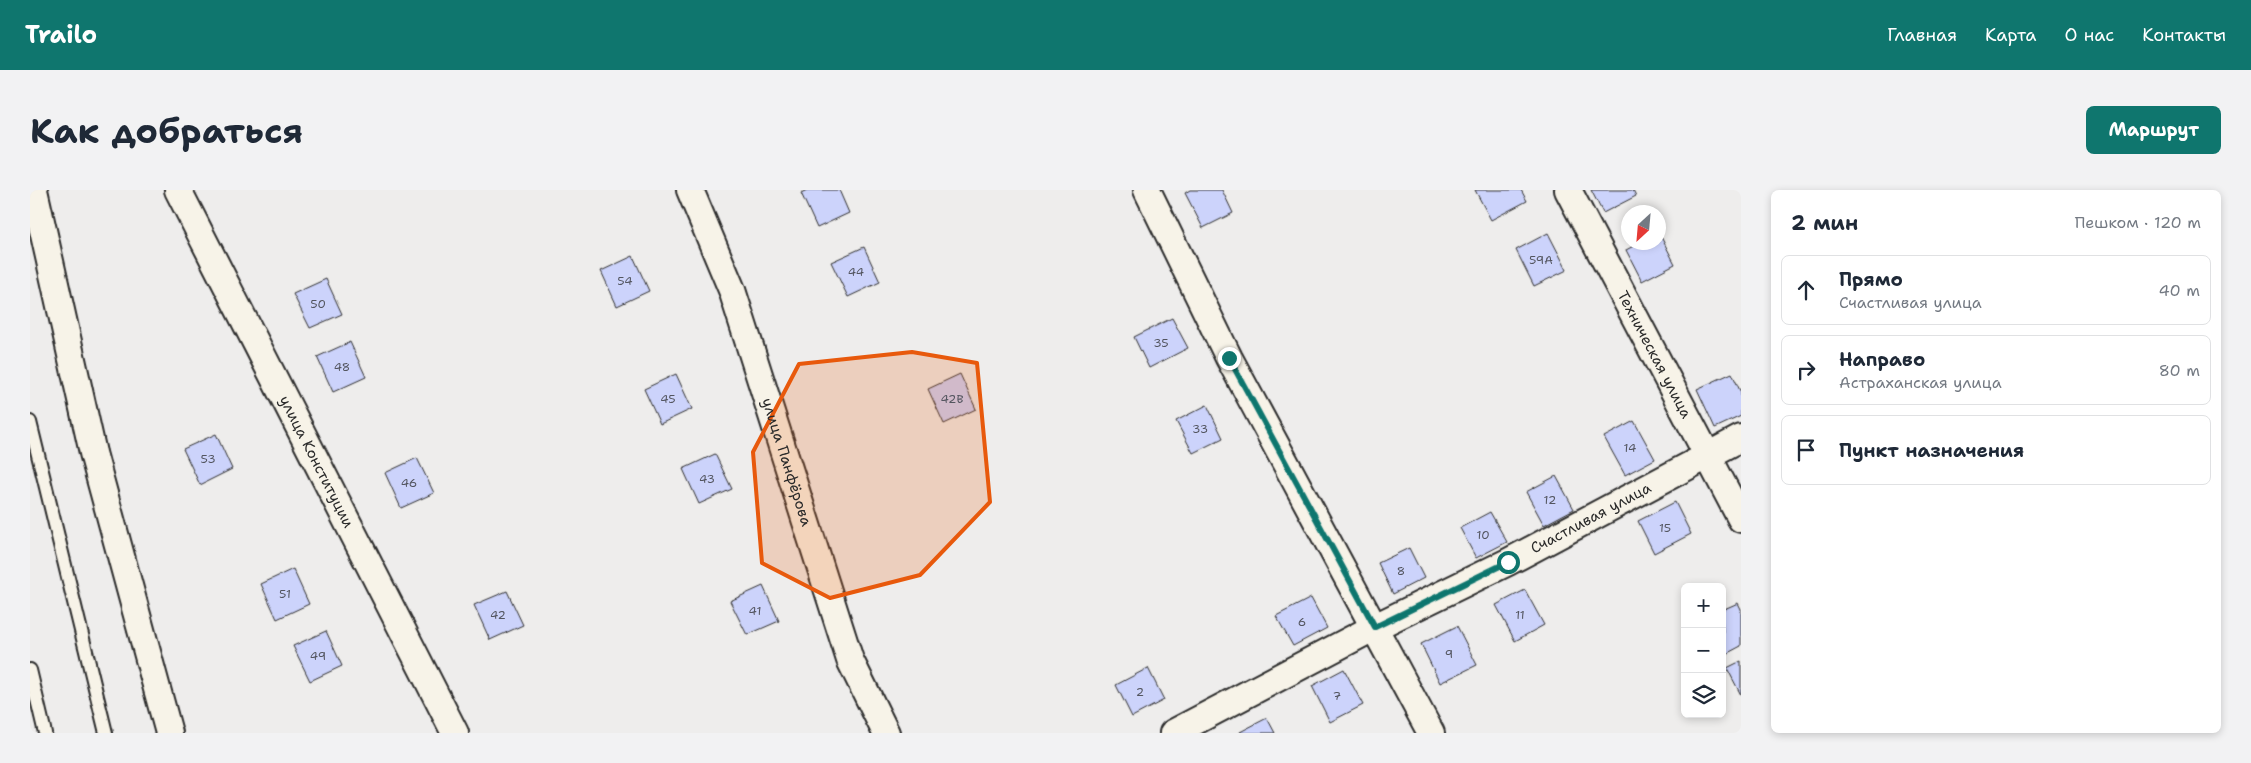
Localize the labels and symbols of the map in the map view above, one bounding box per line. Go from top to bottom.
north arrow [1621,205,1666,250]
house number: 59А [1529,252,1553,268]
house number: 44 [848,264,864,280]
house number: 54 [617,273,633,289]
street label: Техническая улица [1613,287,1697,422]
house number: 50 [310,296,326,312]
house number: 35 [1153,335,1169,351]
route end [1218,347,1241,370]
house number: 48 [334,359,350,375]
house number: 45 [660,391,676,407]
house number: 42В [940,391,964,407]
street label: улица Конституции [275,392,359,531]
street label: улица Панфёрова [757,395,817,529]
house number: 33 [1192,421,1208,437]
house number: 14 [1624,440,1636,456]
house number: 53 [200,451,216,467]
house number: 43 [699,471,715,487]
house number: 46 [401,475,417,491]
street label: Счастливая улица [1527,477,1655,558]
house number: 12 [1544,492,1556,508]
house number: 15 [1659,520,1671,536]
house number: 10 [1476,527,1490,543]
route start [1497,551,1520,574]
house number: 8 [1397,563,1405,579]
house number: 51 [279,586,291,602]
house number: 41 [749,603,761,619]
house number: 42 [490,607,506,623]
house number: 11 [1515,607,1525,623]
house number: 6 [1298,614,1306,630]
house number: 9 [1445,646,1453,662]
house number: 49 [310,648,326,664]
house number: 2 [1136,684,1144,700]
house number: 7 [1333,688,1341,704]

